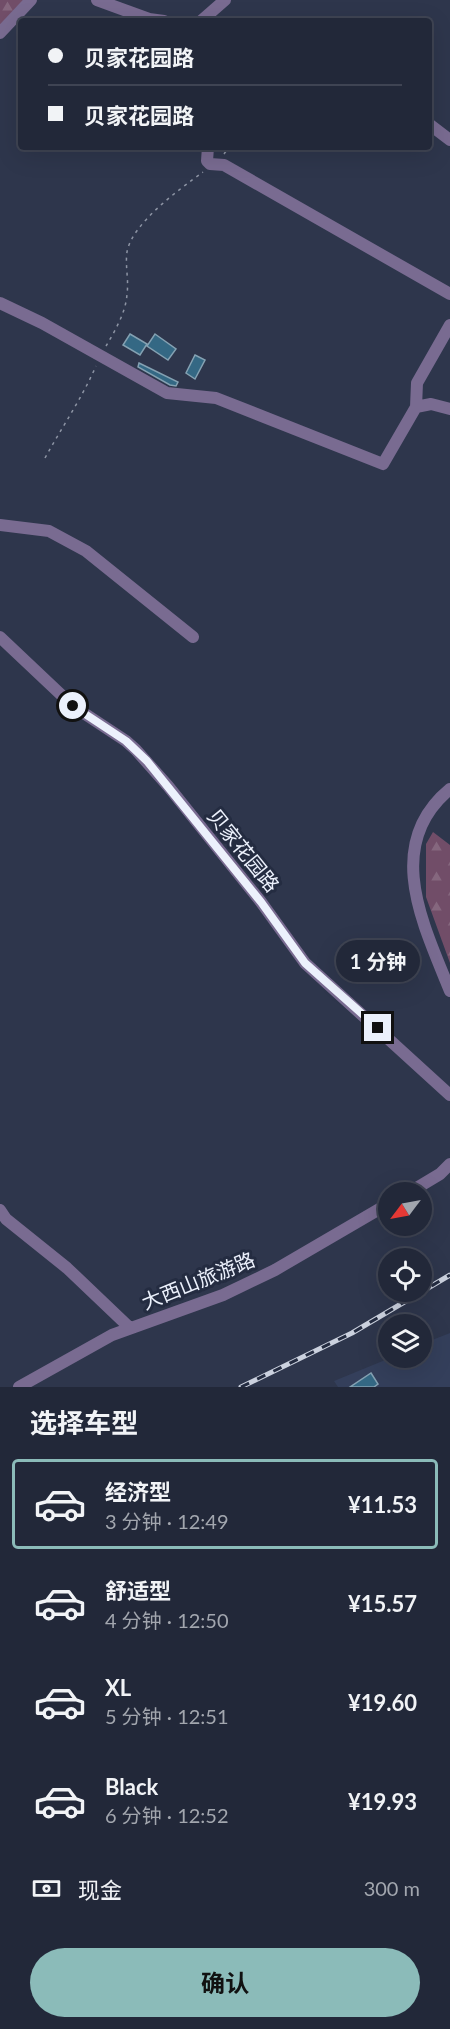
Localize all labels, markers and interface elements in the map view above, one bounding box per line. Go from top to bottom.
text: 贝家花园路 [84,44,194,71]
text: 贝家花园路 [84,102,194,129]
route start [59,692,86,719]
street label: 贝家花园路 [203,804,285,896]
callout: 1 分钟 [336,941,420,983]
text: 1 分钟 [350,949,406,973]
route end [364,1014,391,1041]
north arrow [378,1182,432,1236]
map controls [378,1182,432,1368]
street label: 大西山旅游路 [138,1246,258,1314]
button: locate [378,1248,432,1302]
button: layers [378,1314,432,1368]
text: 选择车型 [30,1406,138,1439]
icon: car [33,1477,87,1531]
text: 经济型 [105,1478,171,1505]
text: ¥11.53 [348,1491,417,1518]
text: 3 分钟 · 12:49 [105,1509,229,1533]
icon: car [33,1576,87,1630]
text: 舒适型 [105,1577,171,1604]
text: ¥15.57 [348,1590,417,1617]
text: 4 分钟 · 12:50 [105,1608,229,1632]
text: XL [105,1674,131,1701]
icon: car [33,1675,87,1729]
text: ¥19.60 [348,1689,417,1716]
text: 5 分钟 · 12:51 [105,1704,229,1728]
text: Black [105,1773,158,1800]
icon: car [33,1774,87,1828]
text: ¥19.93 [348,1788,417,1815]
text: 6 分钟 · 12:52 [105,1803,229,1827]
icon: cash [30,1872,63,1905]
text: 现金 [78,1876,122,1903]
text: 300 m [364,1876,420,1900]
button: 确认 [30,1948,420,2017]

